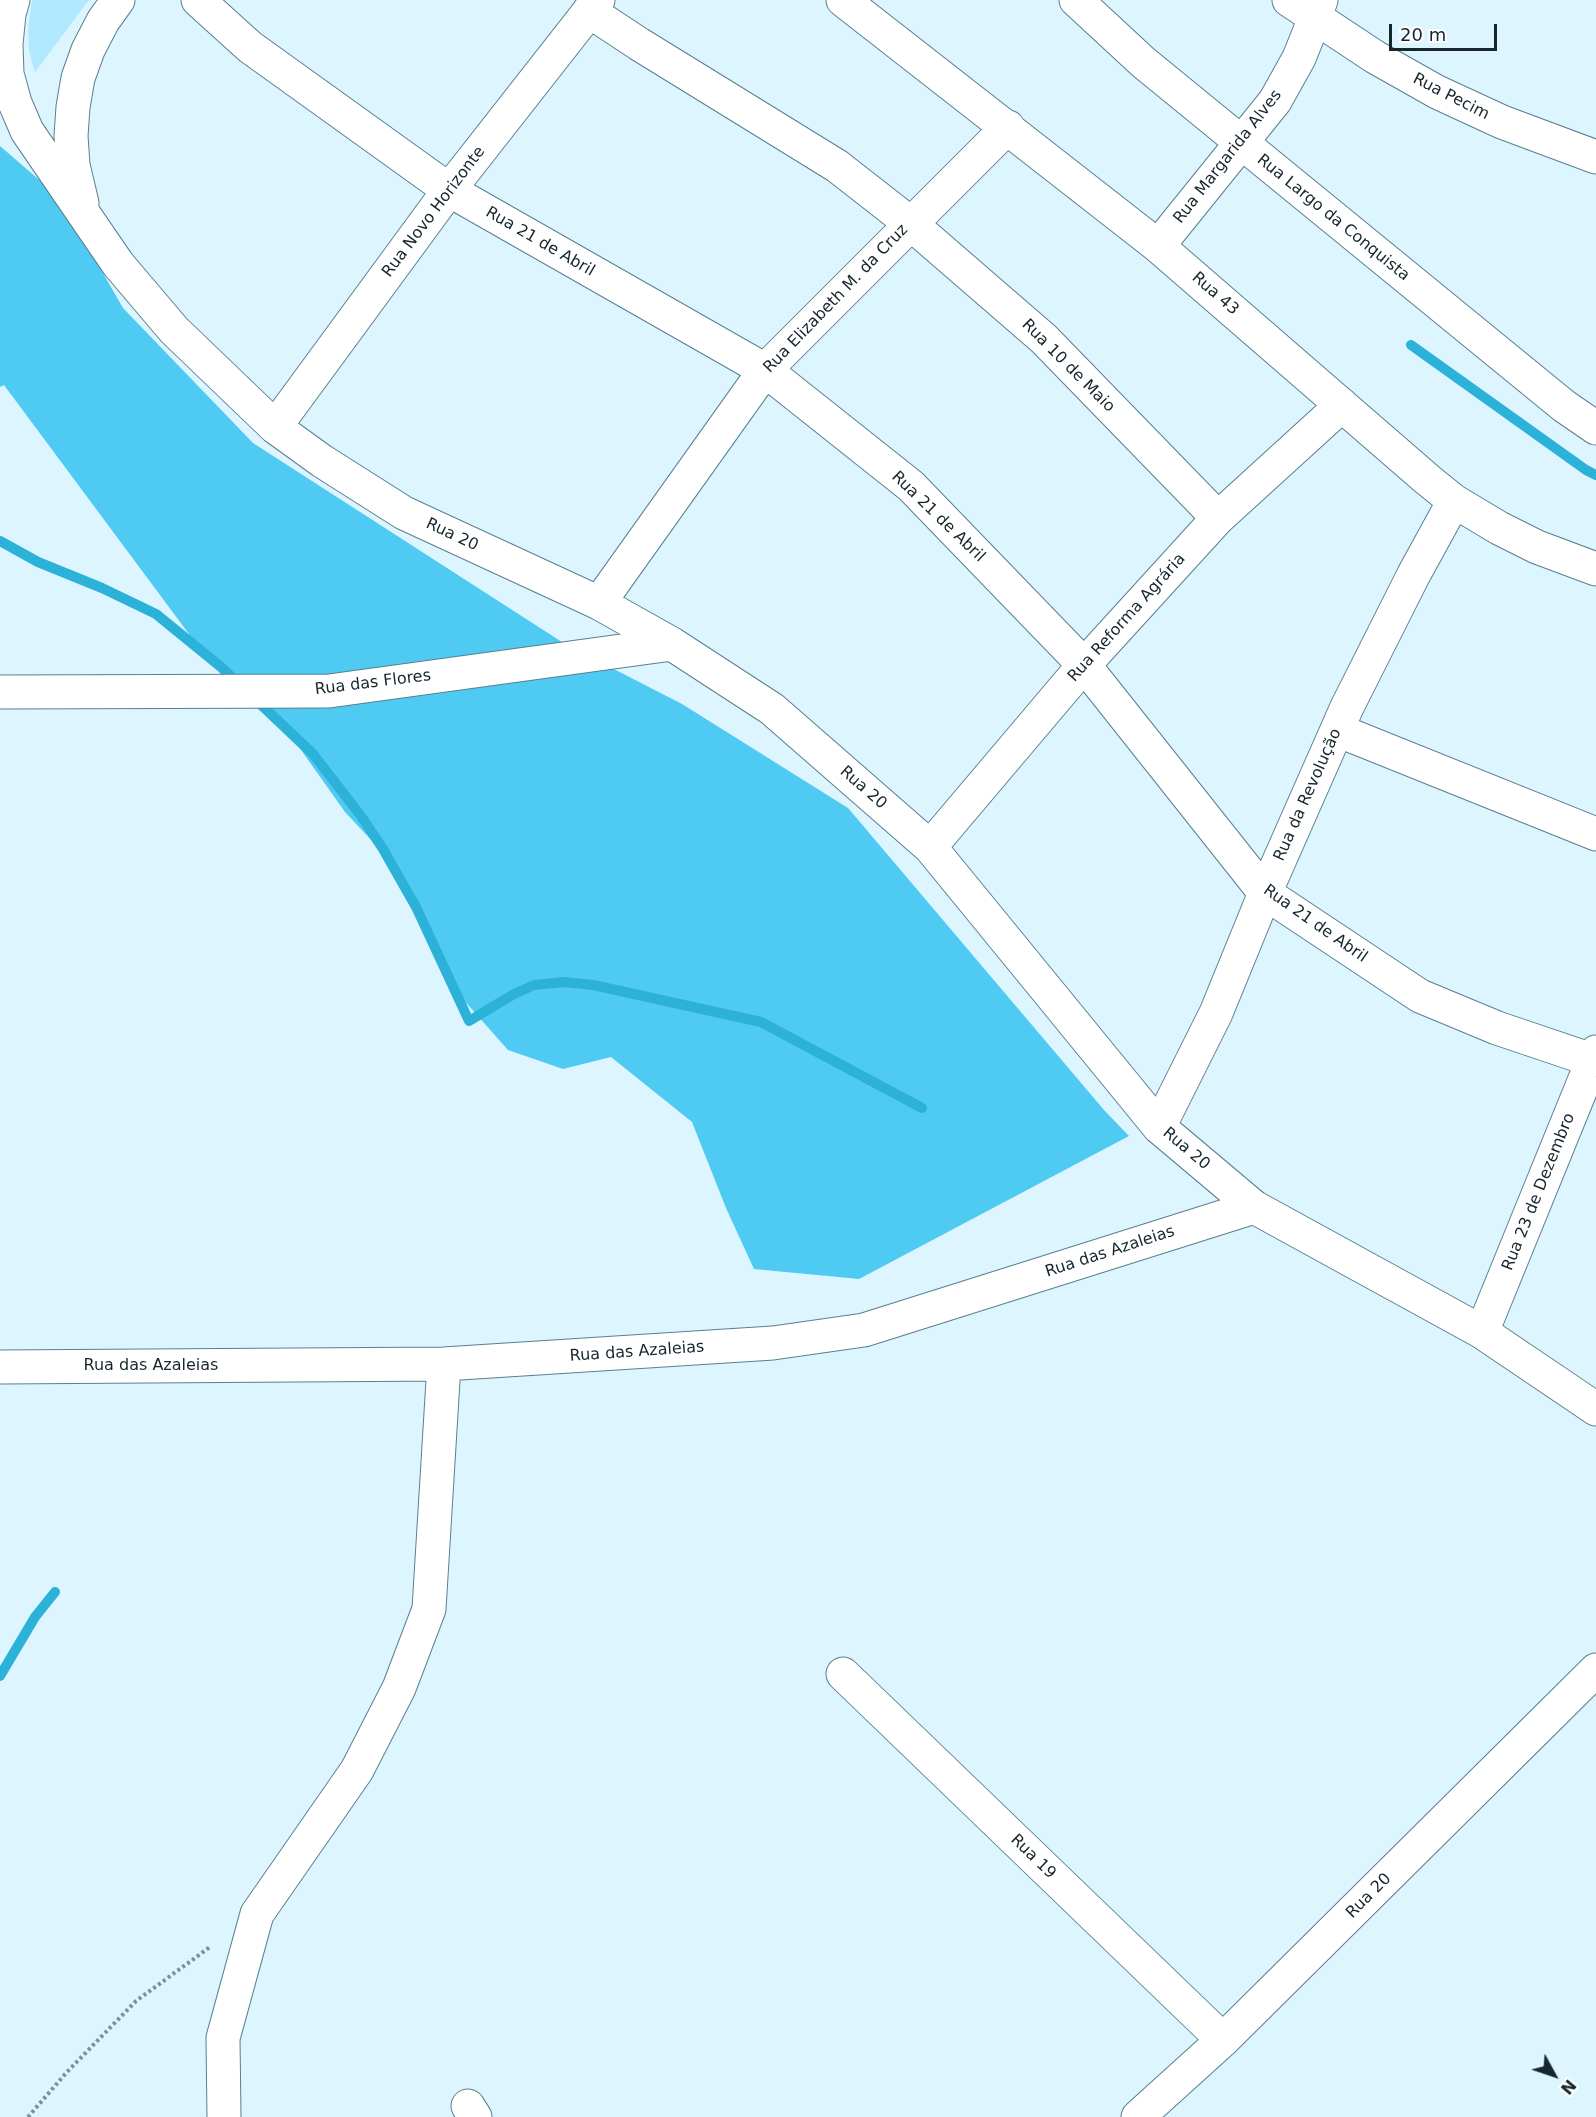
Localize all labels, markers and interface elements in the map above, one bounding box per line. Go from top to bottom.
scale bar [1392,12,1500,50]
text: 20 m [1400,24,1446,45]
street label: Rua Pecim [1410,70,1492,124]
street label: Rua Margarida Alves [1170,86,1286,228]
street label: Rua Novo Horizonte [379,143,489,281]
street label: Rua Largo da Conquista [1253,151,1413,285]
street label: Rua 21 de Abril [482,203,598,281]
street label: Rua Elizabeth M. da Cruz [760,221,912,377]
street label: Rua 43 [1188,268,1242,320]
street label: Rua 10 de Maio [1017,315,1119,417]
street label: Rua 21 de Abril [887,468,989,566]
street label: Rua 20 [423,515,481,555]
street label: Rua Reforma Agrária [1064,550,1190,686]
street label: Rua das Flores [314,666,432,700]
street label: Rua da Revolução [1270,726,1346,864]
street label: Rua 20 [836,762,890,814]
street label: Rua 21 de Abril [1259,881,1371,967]
street label: Rua 23 de Dezembro [1499,1110,1579,1274]
street label: Rua 20 [1158,1124,1214,1174]
street label: Rua das Azaleias [1043,1222,1177,1282]
street label: Rua das Azaleias [569,1338,705,1366]
street label: Rua das Azaleias [84,1356,218,1376]
street label: Rua 19 [1006,1831,1060,1883]
street label: Rua 20 [1342,1869,1396,1923]
north arrow [1524,2045,1584,2105]
text: N [1557,2076,1580,2098]

